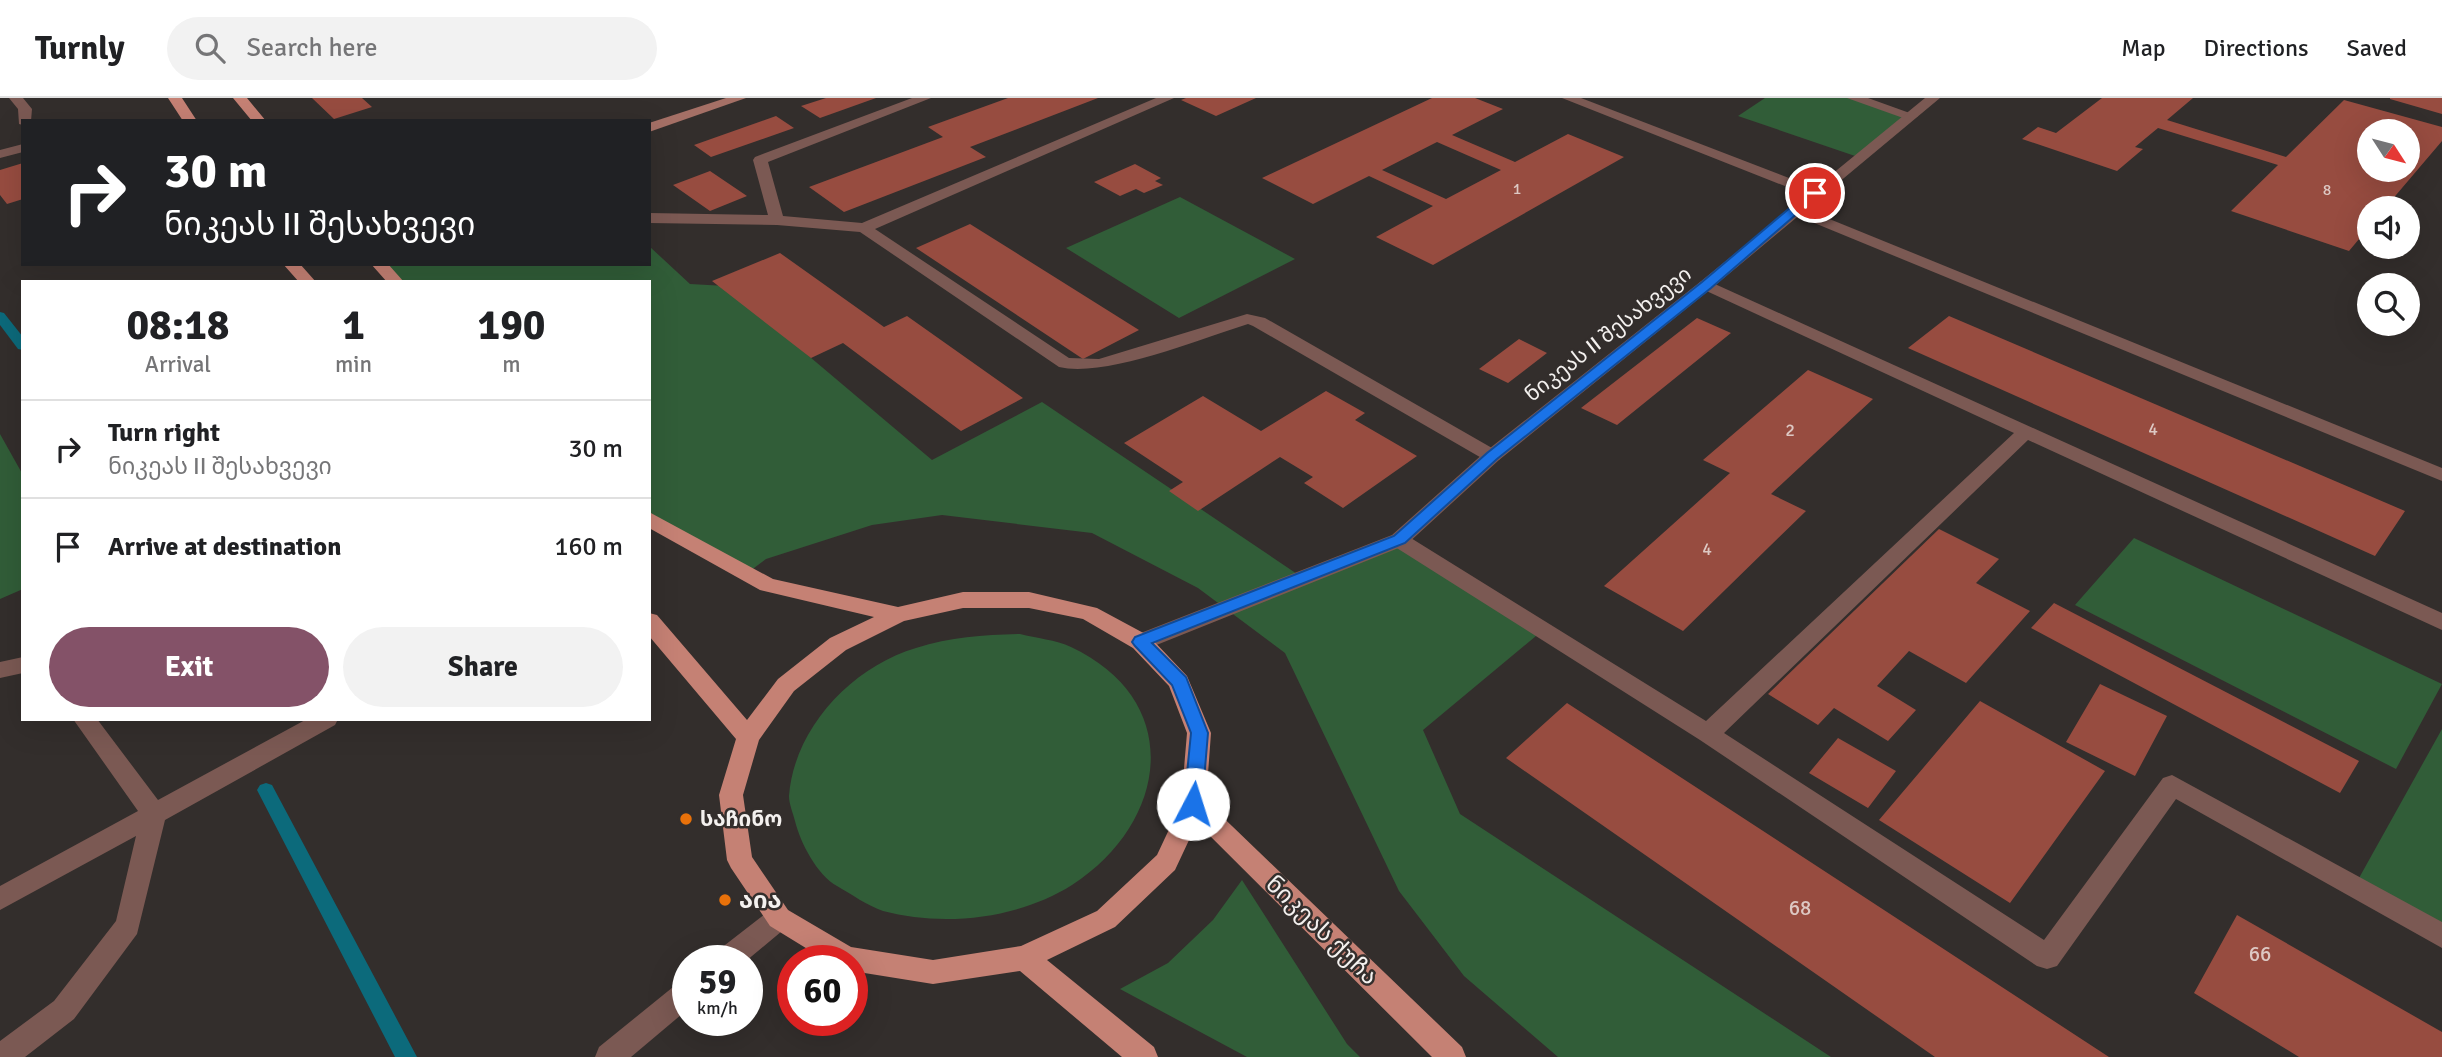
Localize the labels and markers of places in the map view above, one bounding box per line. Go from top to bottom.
pin [1785,163,1845,223]
place label: საჩინო [700,806,782,832]
marker: საჩინო [678,811,694,827]
place label: აია [739,885,782,915]
marker: აია [717,892,733,908]

